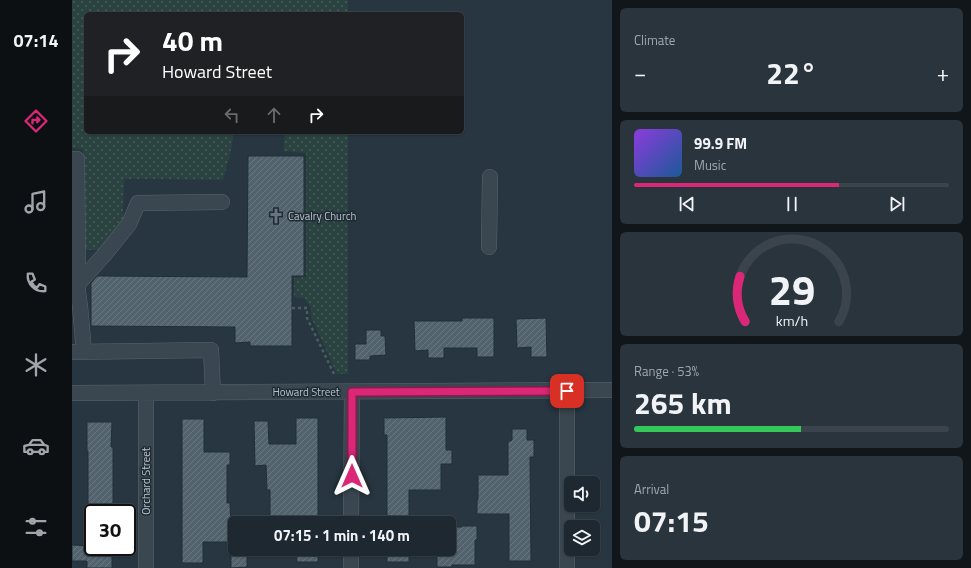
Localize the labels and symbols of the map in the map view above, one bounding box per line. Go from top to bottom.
church icon: Cavalry Church [267,207,285,225]
place label: Cavalry Church [288,208,356,224]
pin [550,374,584,408]
street label: Howard Street [272,384,340,400]
street label: Orchard Street [138,447,154,515]
position arrow [331,455,373,497]
speed limit sign: 30 [84,504,136,556]

